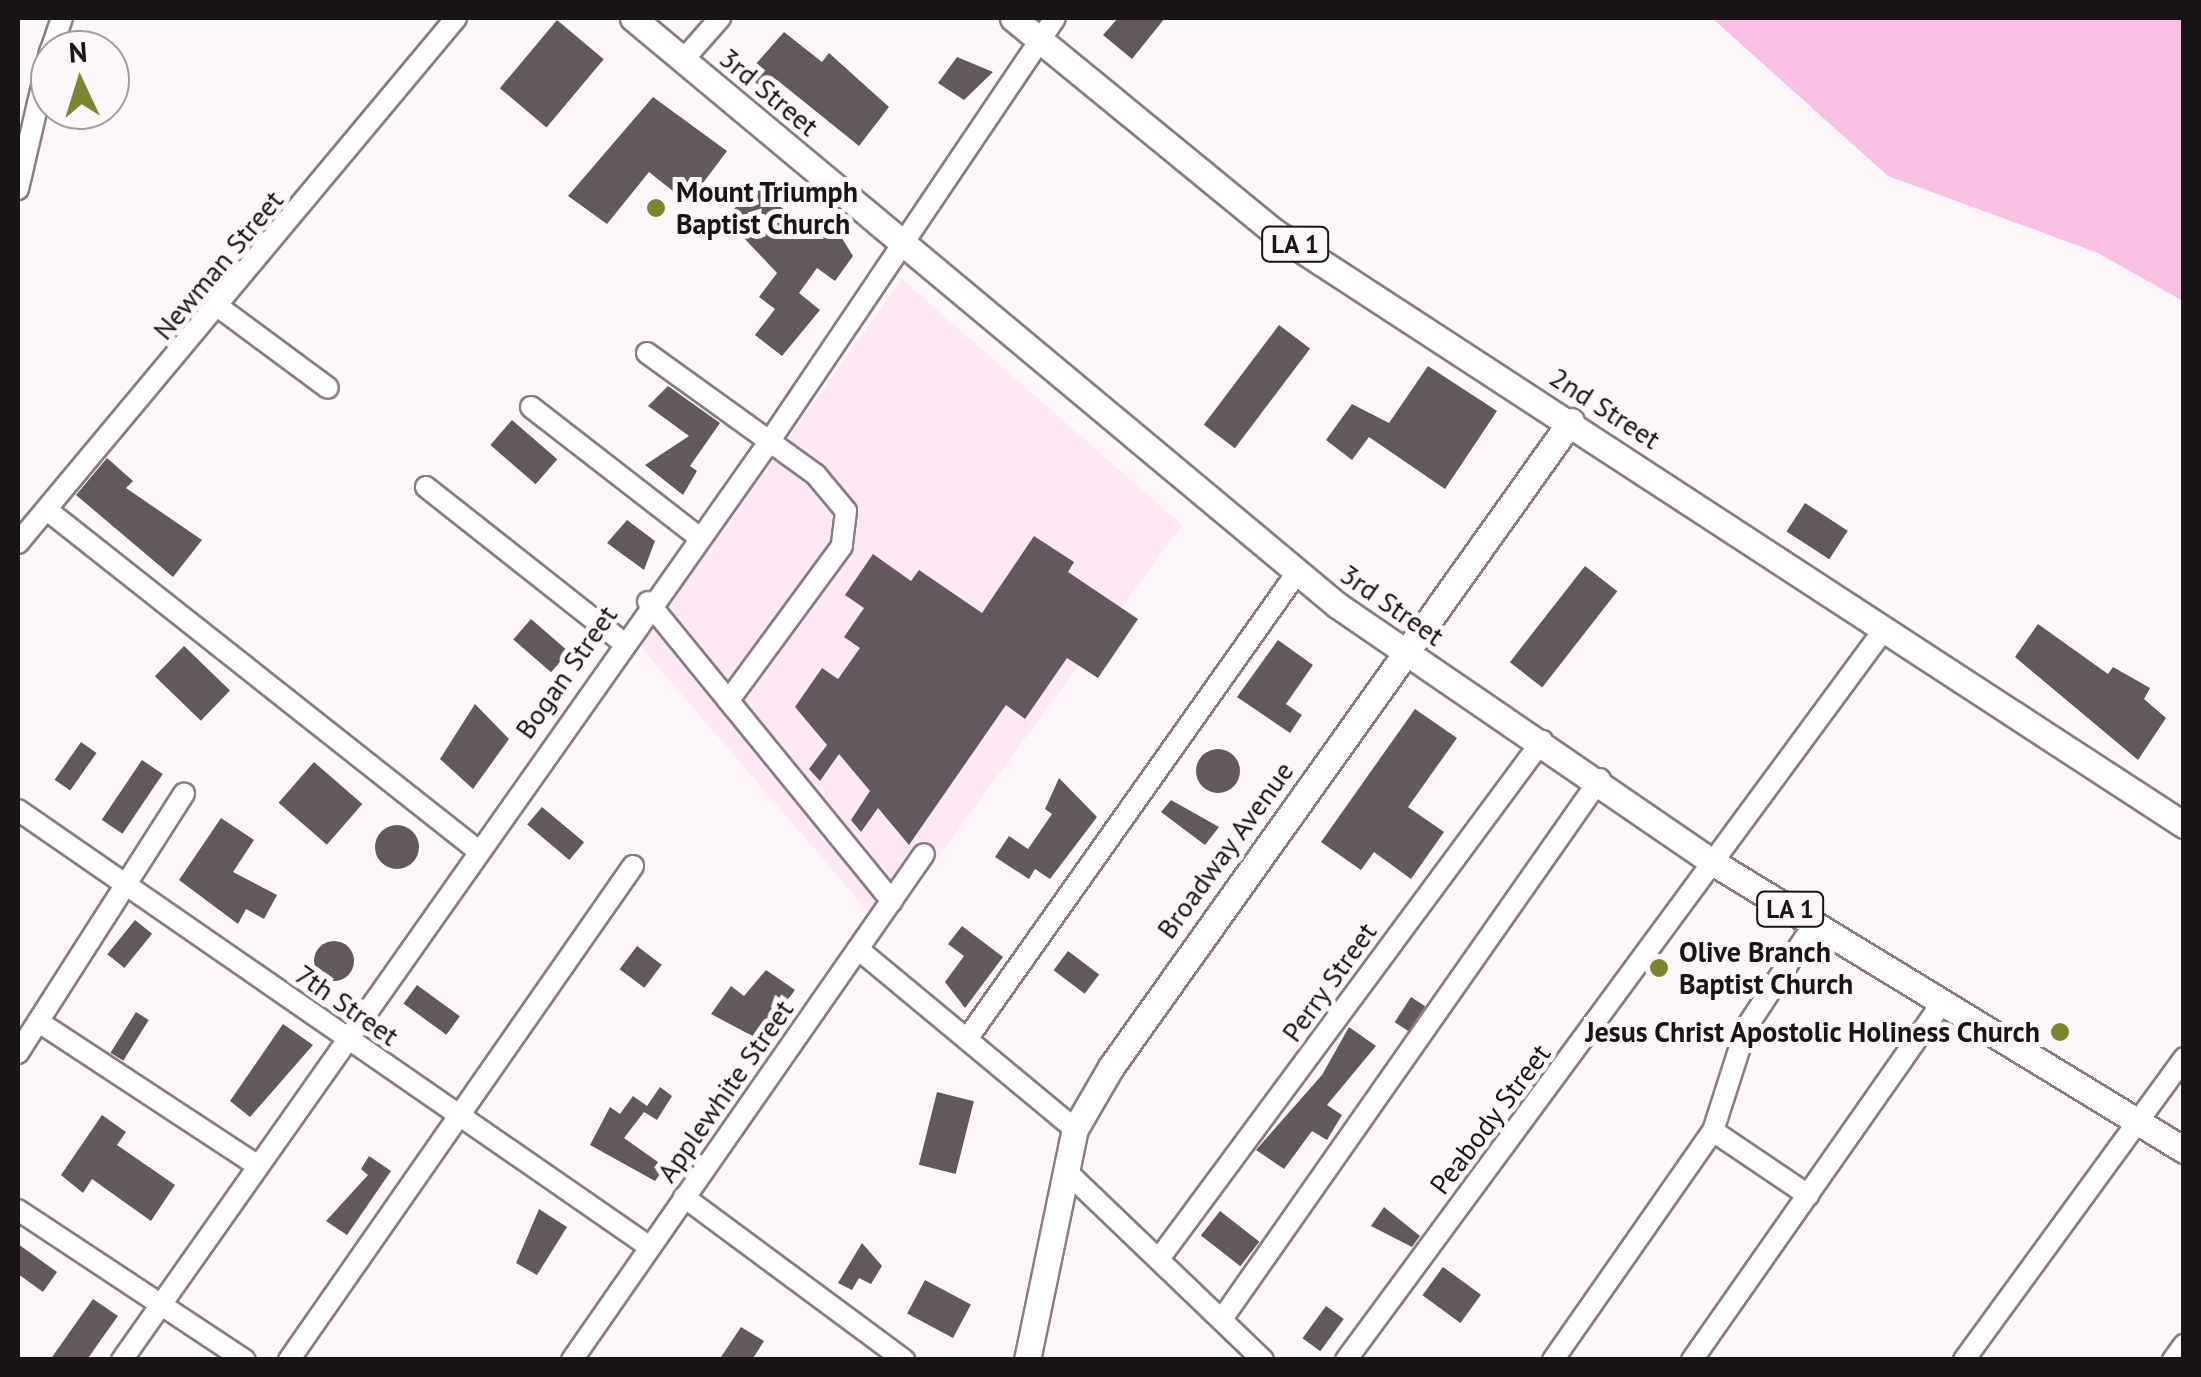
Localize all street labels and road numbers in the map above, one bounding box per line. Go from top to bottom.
street label: 3rd Street [713,41,825,143]
street label: Newman Street [146,184,290,346]
road number: LA 1 [1260,224,1330,264]
street label: 2nd Street [1544,360,1666,456]
street label: 3rd Street [1334,557,1450,653]
street label: Bogan Street [508,599,624,745]
street label: Broadway Avenue [1149,754,1301,946]
road number: LA 1 [1755,889,1825,929]
street label: Perry Street [1274,916,1384,1048]
street label: 7th Street [289,957,405,1053]
street label: Applewhite Street [650,993,800,1189]
street label: Peabody Street [1422,1037,1558,1201]

